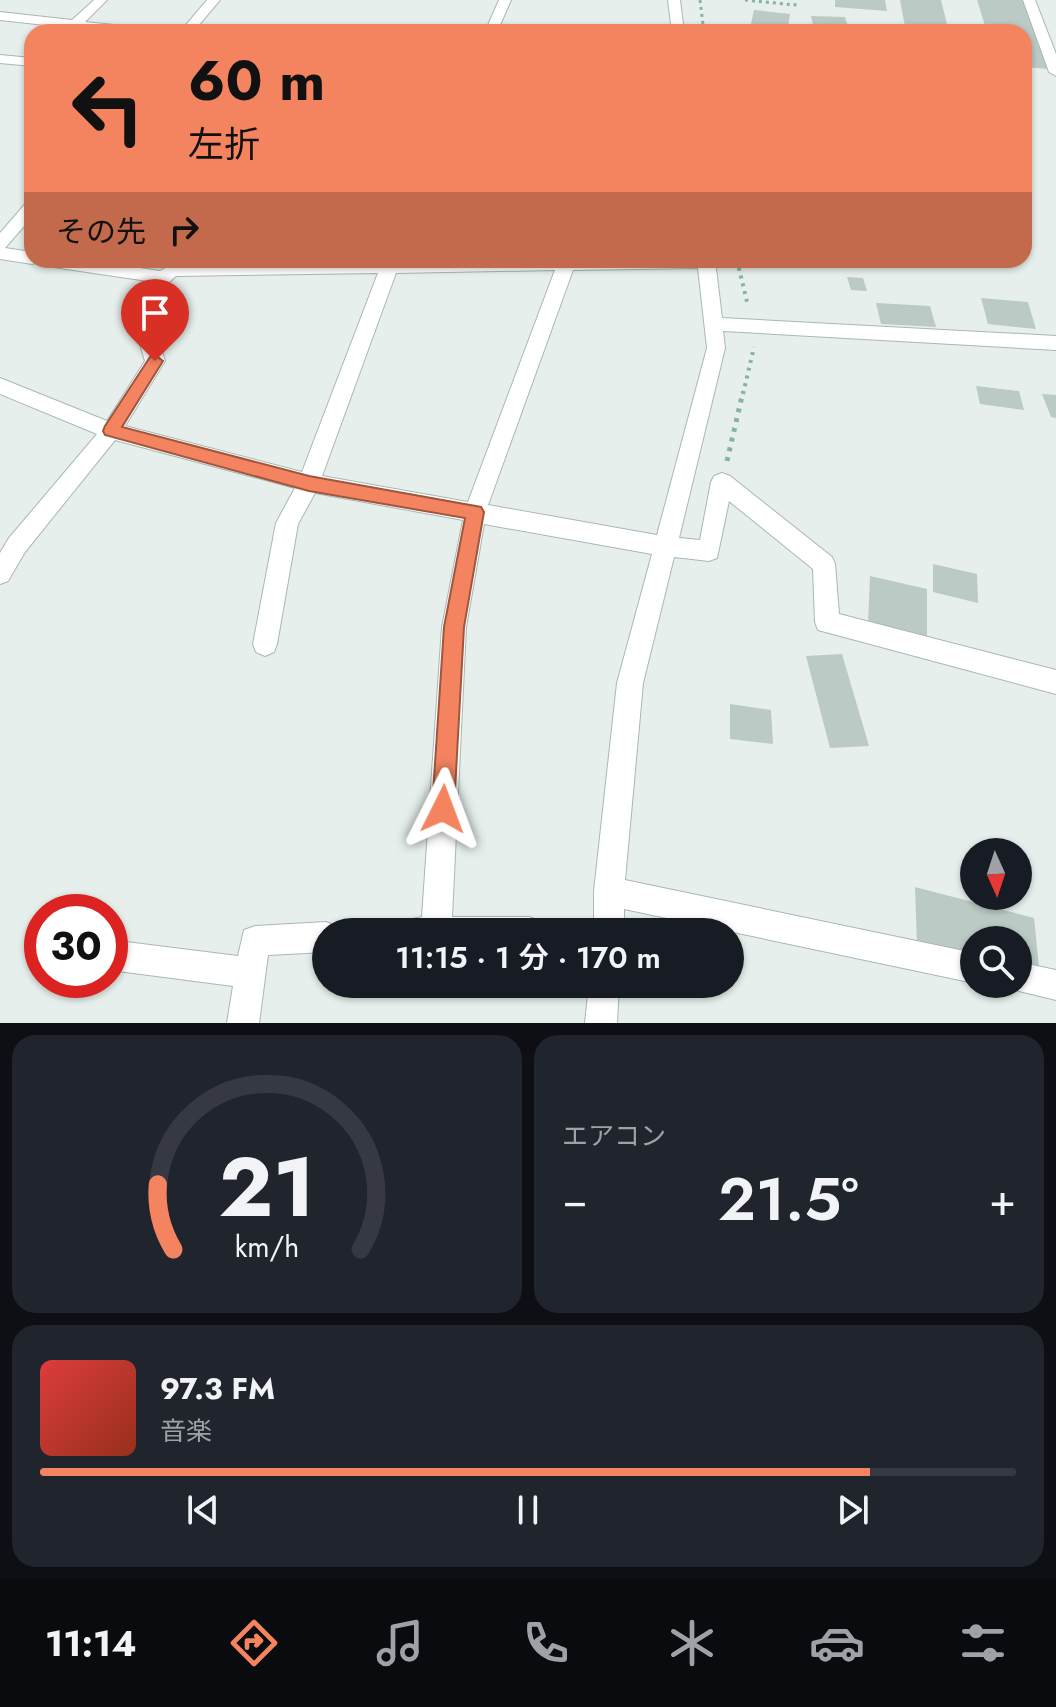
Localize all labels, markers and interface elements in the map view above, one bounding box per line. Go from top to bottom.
text: 60 m [188,40,325,121]
icon: left [56,56,160,160]
text: 左折 [188,118,260,170]
icon: right [162,208,206,252]
text: その先 [56,210,146,253]
pin [121,279,189,361]
icon: arrive [133,291,177,335]
position arrow [401,767,485,851]
north arrow [960,838,1032,910]
map controls [960,838,1032,998]
speed limit sign: 30 [24,894,128,998]
button: search [960,926,1032,998]
text: 11:15 · 1 分 · 170 m [395,936,661,979]
text: エアコン [562,1117,666,1155]
text: 21 [219,1127,315,1247]
text: 21.5° [718,1156,859,1243]
text: − [562,1168,588,1232]
text: + [989,1168,1016,1232]
text: km/h [235,1226,299,1268]
text: 97.3 FM [160,1367,275,1410]
text: 音楽 [160,1412,212,1450]
icon: previous [181,1488,225,1532]
icon: pause [506,1488,550,1532]
icon: next [831,1488,875,1532]
icon: directions [226,1615,282,1671]
icon: music [372,1615,428,1671]
icon: phone [518,1615,574,1671]
icon: climate [664,1615,720,1671]
icon: car [809,1615,865,1671]
icon: filters [955,1615,1011,1671]
text: 11:14 [45,1617,137,1669]

